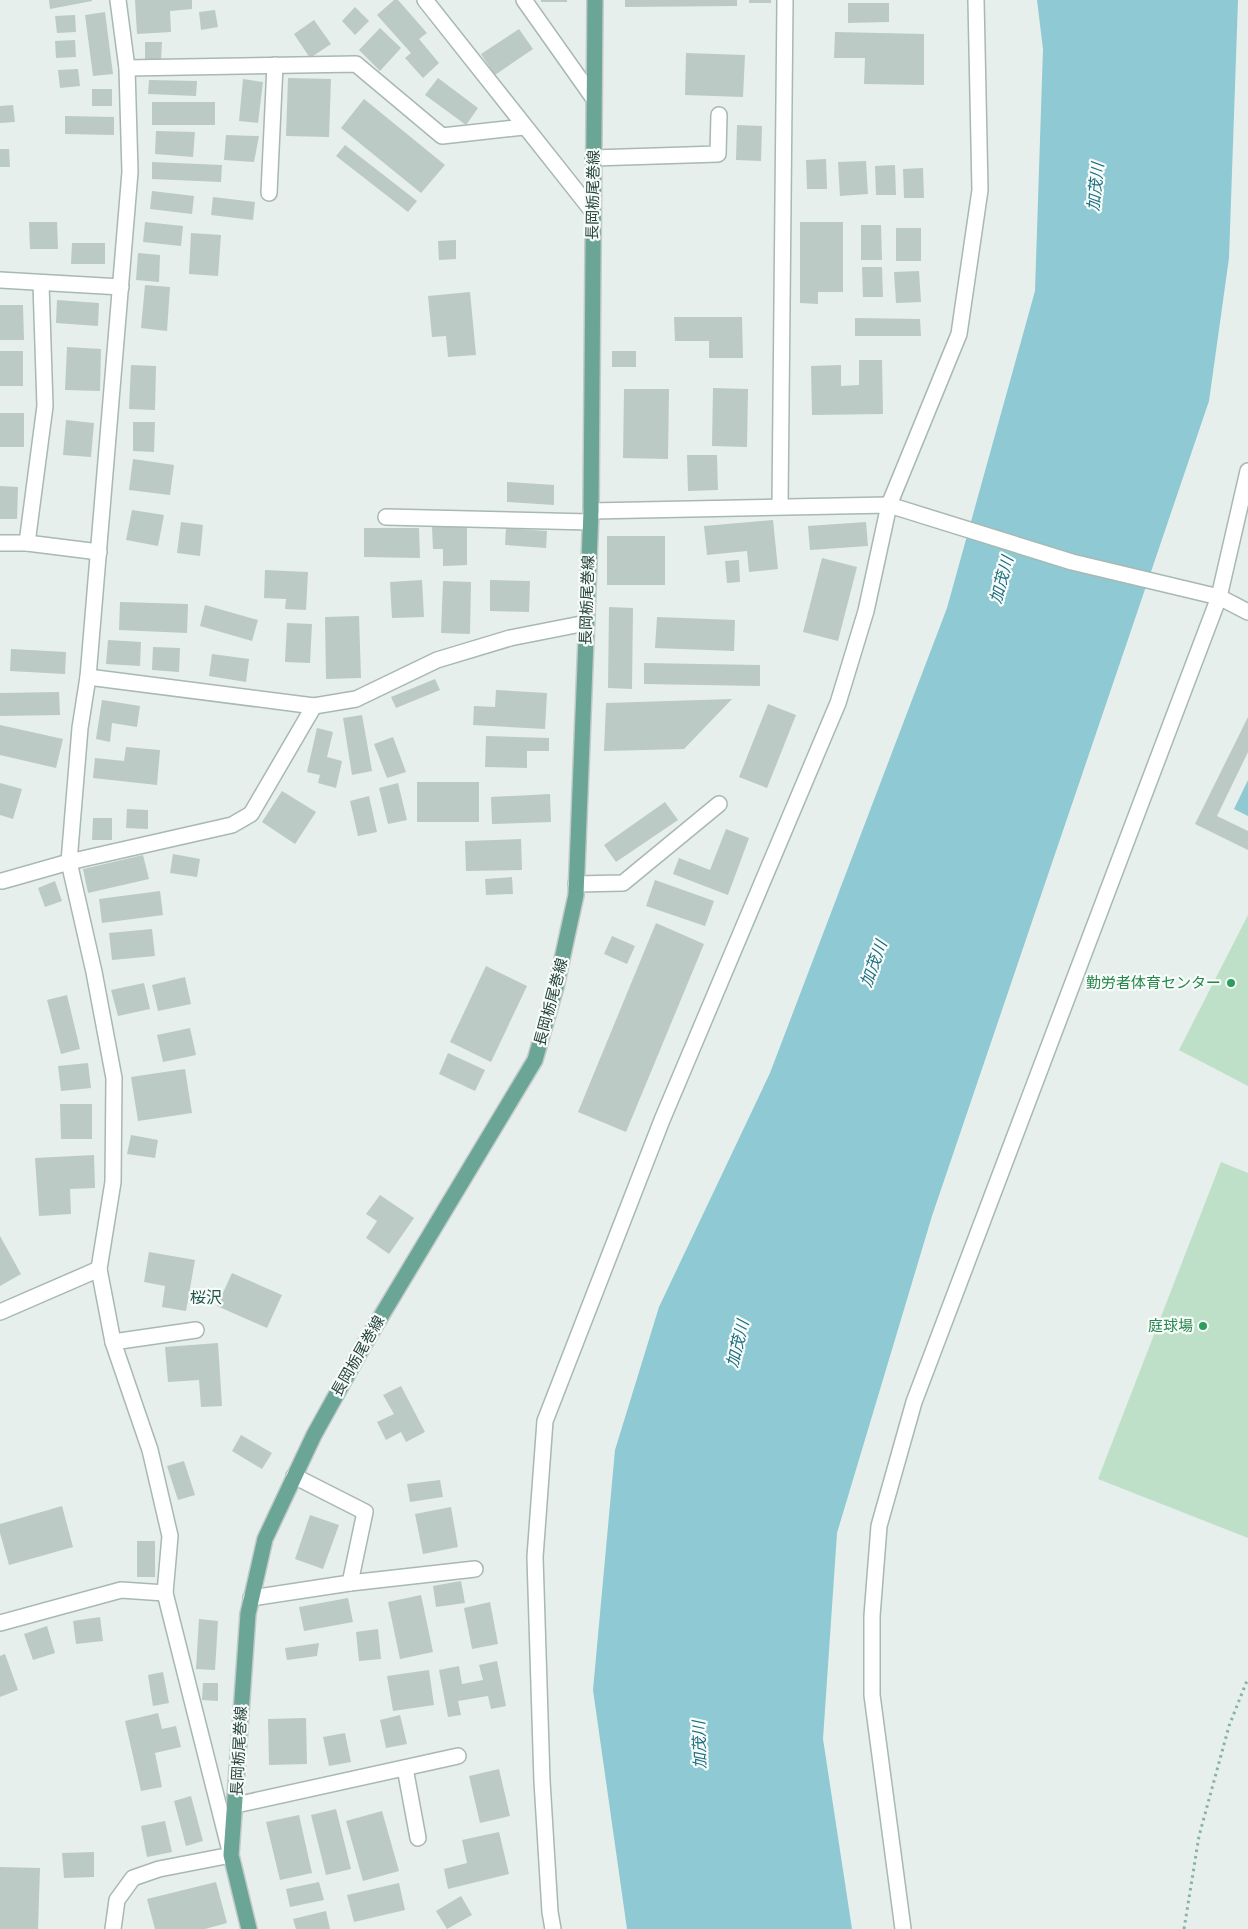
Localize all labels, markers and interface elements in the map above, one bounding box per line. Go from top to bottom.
street label: 長岡栃尾巻線 [583,150,603,240]
water label: 加茂川 [1084,160,1109,212]
water label: 加茂川 [986,552,1018,606]
street label: 長岡栃尾巻線 [576,555,598,645]
water label: 加茂川 [856,936,892,990]
street label: 長岡栃尾巻線 [531,956,571,1048]
place label: 勤労者体育センター [1086,974,1221,992]
marker: 勤労者体育センター [1225,977,1237,989]
district label: 桜沢 [190,1288,222,1308]
street label: 長岡栃尾巻線 [328,1313,388,1399]
water label: 加茂川 [722,1316,754,1370]
place label: 庭球場 [1148,1317,1193,1335]
marker: 庭球場 [1197,1320,1209,1332]
street label: 長岡栃尾巻線 [228,1706,250,1796]
water label: 加茂川 [689,1719,711,1769]

